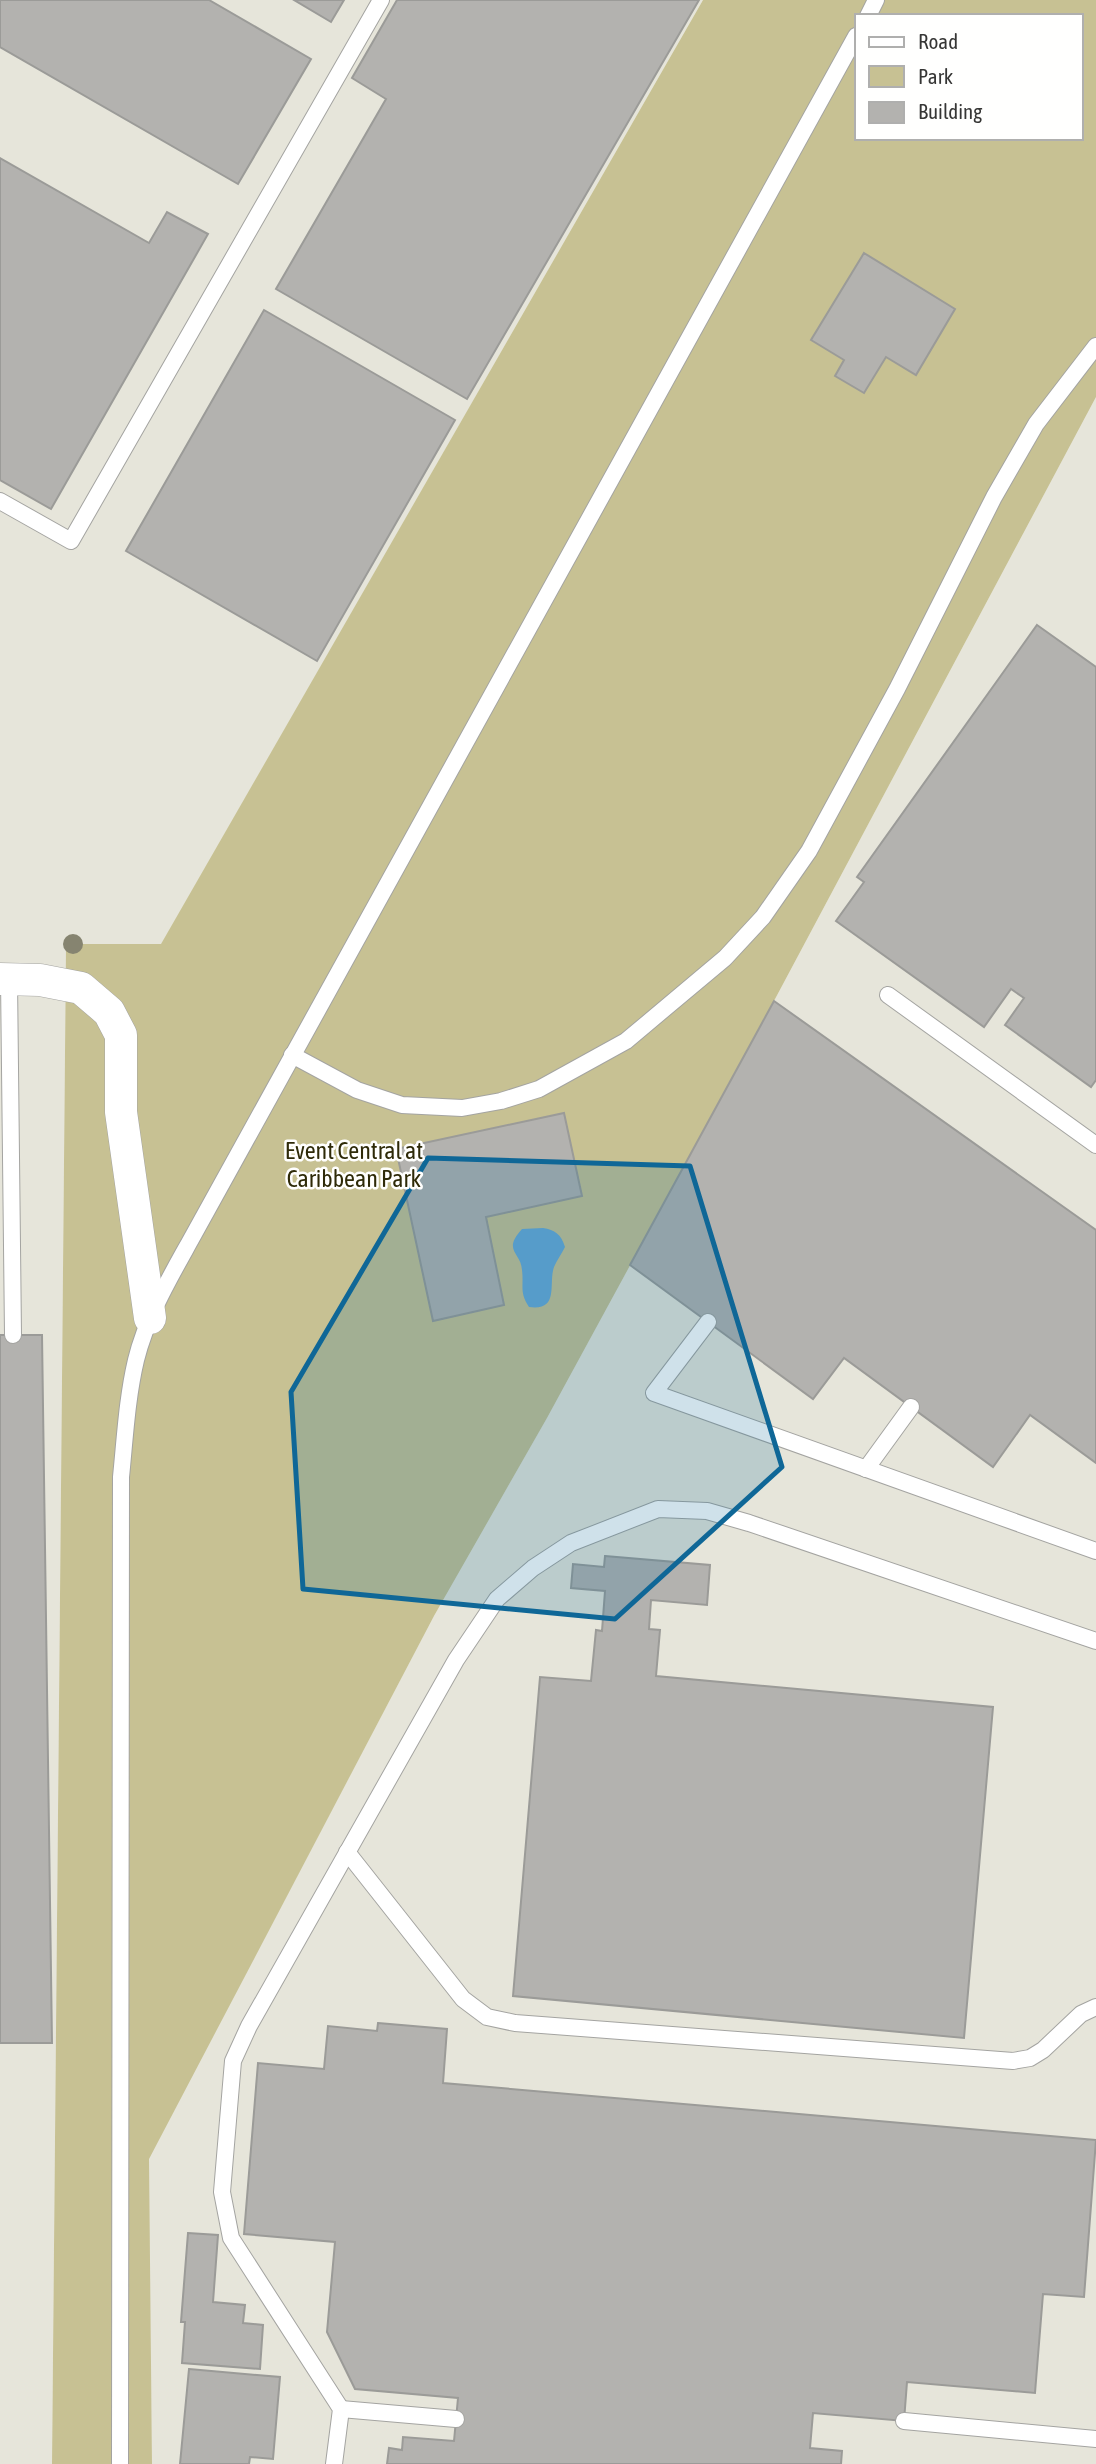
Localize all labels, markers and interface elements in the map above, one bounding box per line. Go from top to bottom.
legend [855,14,1082,140]
text: Road [918,29,958,53]
text: Park [918,64,953,88]
text: Building [918,99,982,123]
park label: Event Central at Caribbean Park [285,1137,423,1192]

